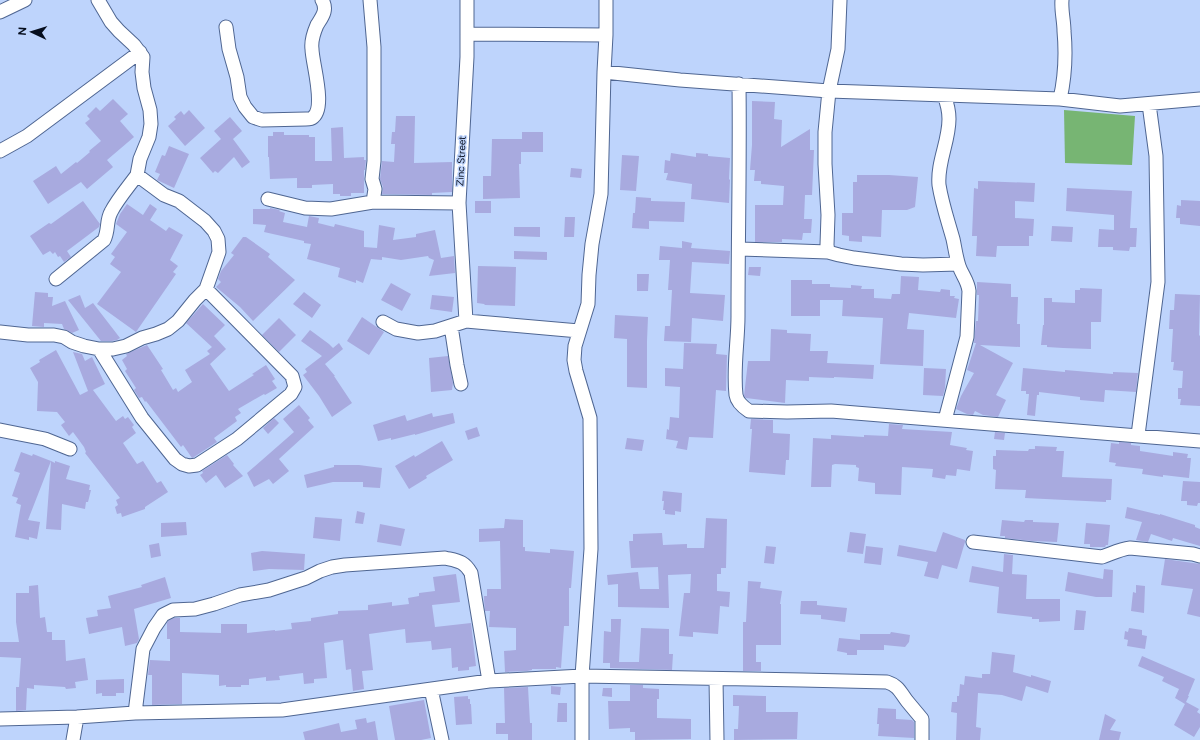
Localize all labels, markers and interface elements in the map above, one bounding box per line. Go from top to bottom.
north arrow [12,12,52,52]
text: N [16,27,29,36]
street label: Zinc Street [453,135,469,186]

